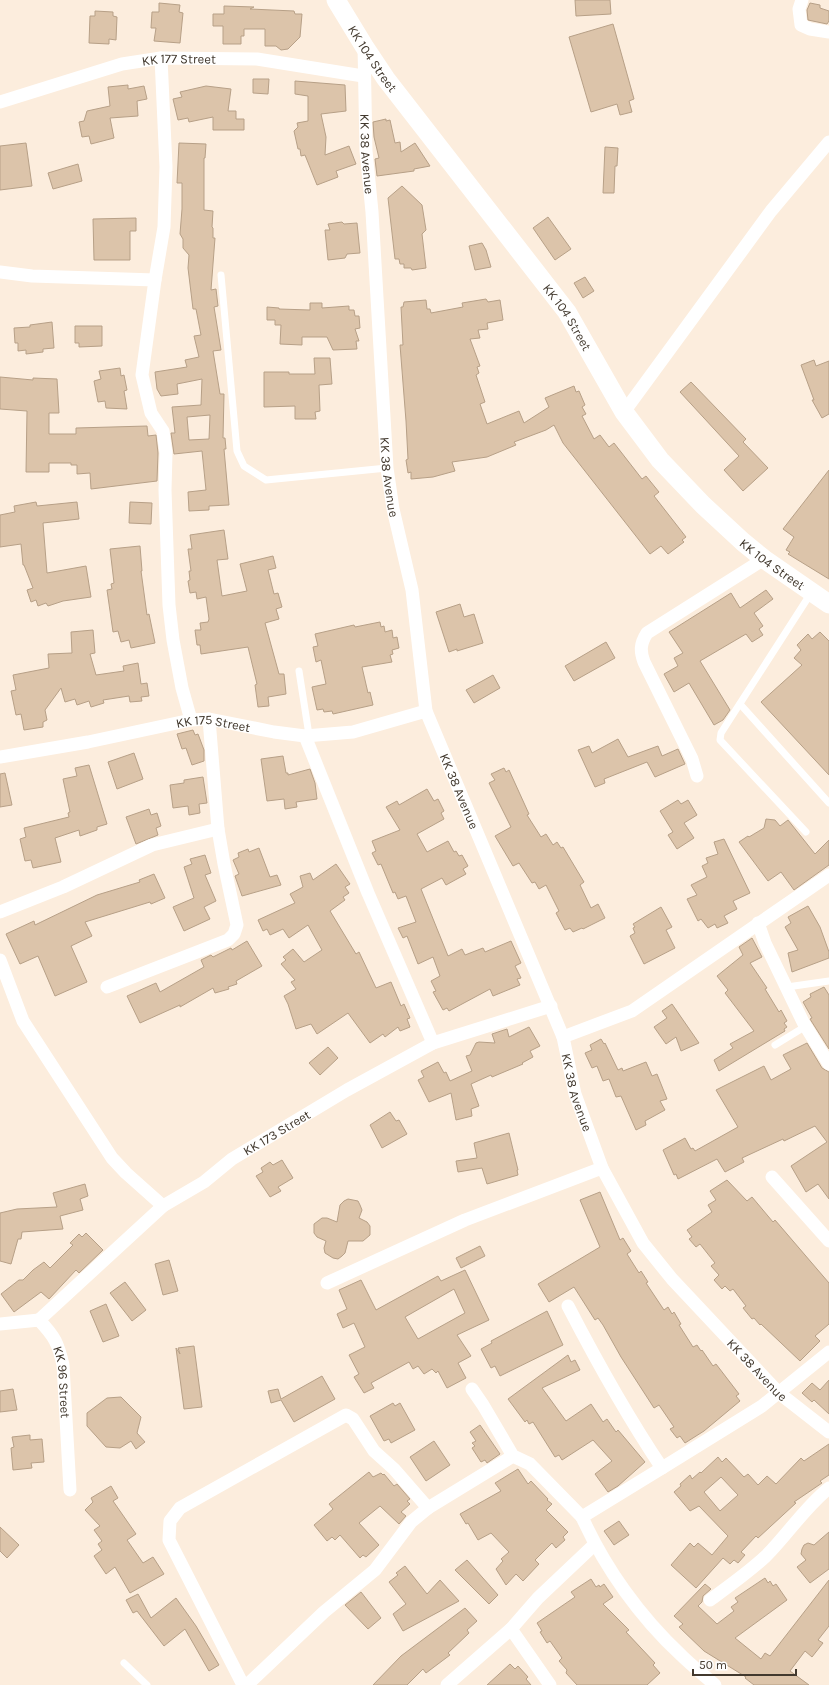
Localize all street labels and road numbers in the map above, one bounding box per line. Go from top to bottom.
street label: KK 104 Street [345,22,401,95]
street label: KK 177 Street [141,50,216,68]
street label: KK 38 Avenue [358,114,378,195]
street label: KK 104 Street [540,281,595,353]
street label: KK 38 Avenue [378,437,402,519]
street label: KK 104 Street [737,535,808,593]
street label: KK 175 Street [174,711,252,735]
street label: KK 38 Avenue [437,751,482,831]
street label: KK 38 Avenue [559,1052,596,1134]
street label: KK 173 Street [240,1106,313,1158]
street label: KK 38 Avenue [724,1335,790,1404]
street label: KK 96 Street [51,1344,73,1419]

